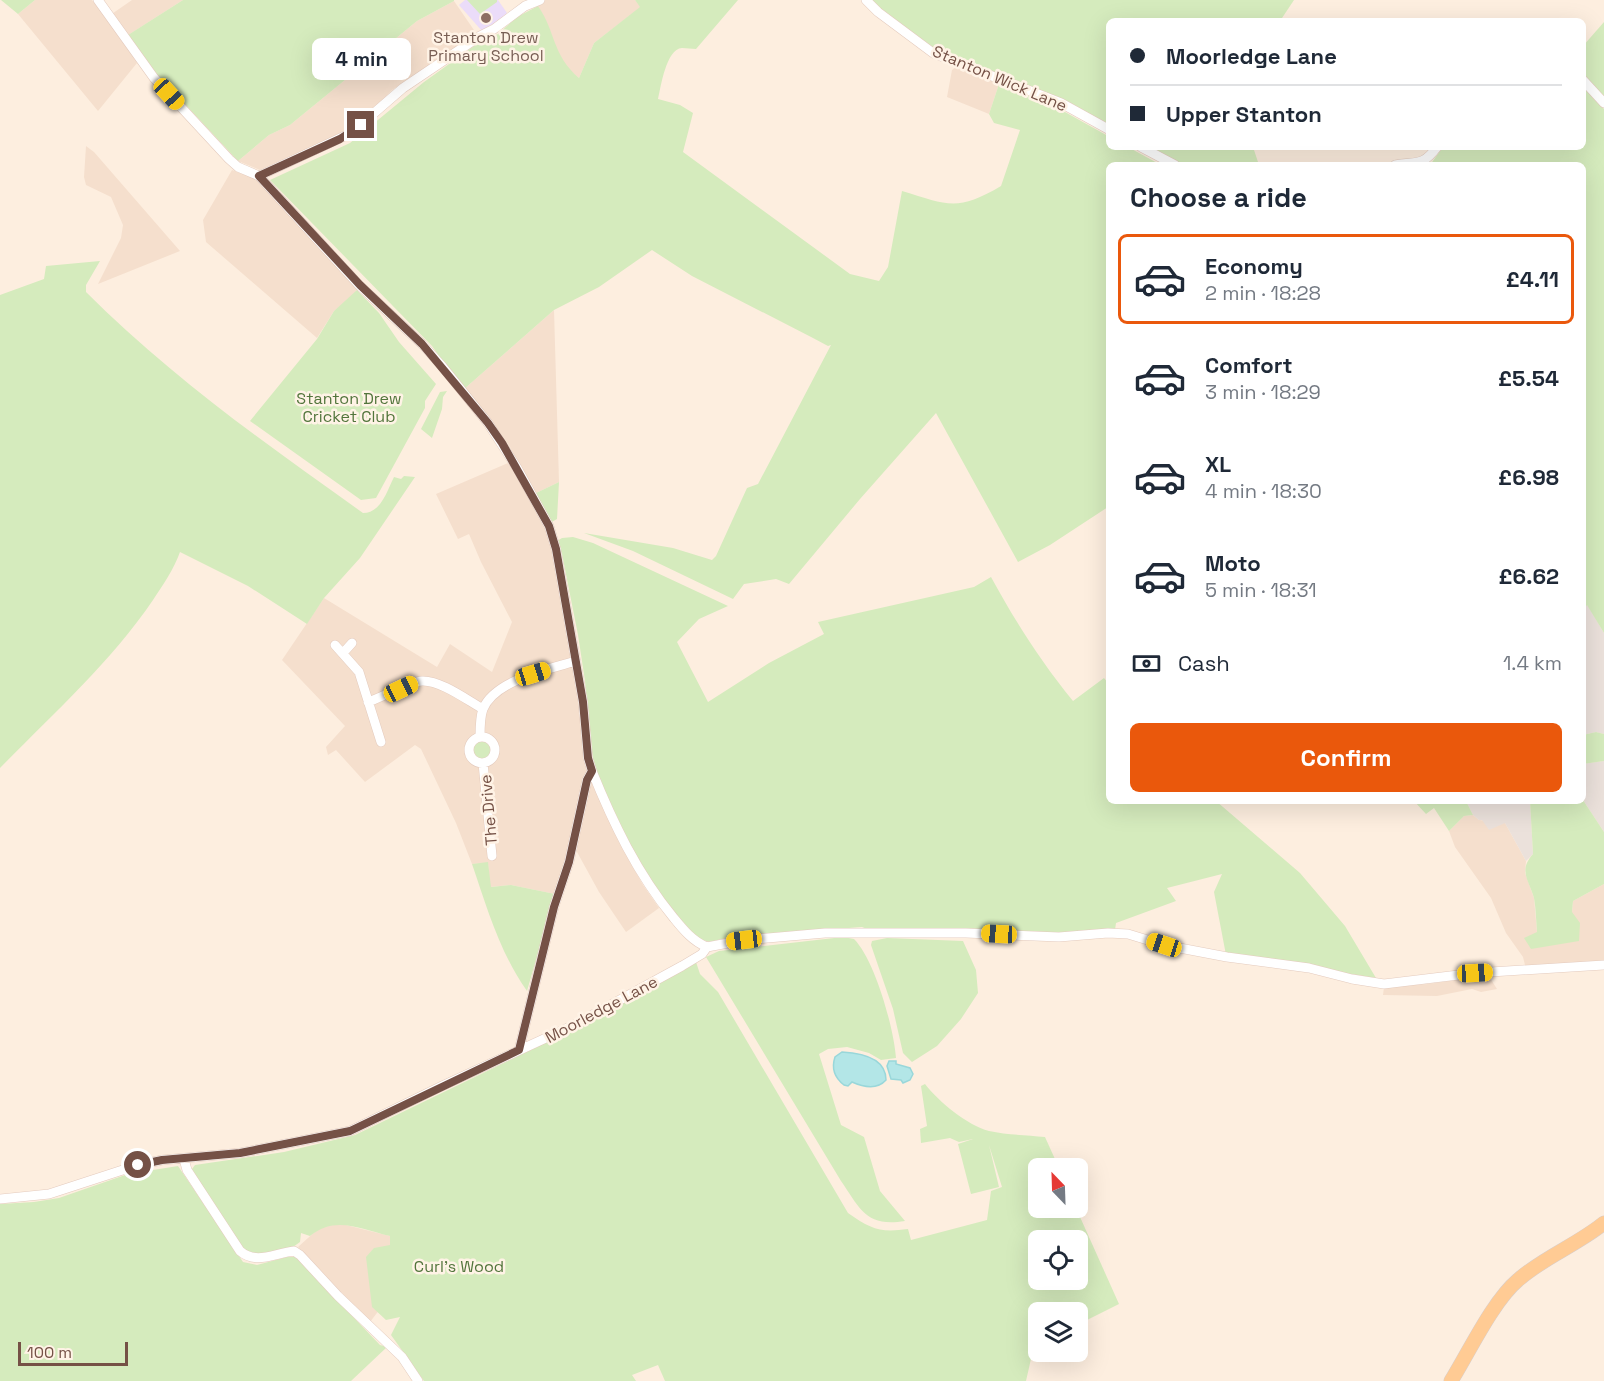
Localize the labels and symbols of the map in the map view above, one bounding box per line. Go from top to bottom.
marker: Stanton Drew Primary School [479,11,493,25]
place label: Stanton Drew Primary School [428,27,544,66]
callout: 4 min [312,38,410,80]
street label: Stanton Wick Lane [929,41,1070,116]
car [150,75,188,113]
route end [347,111,374,138]
park label: Stanton Drew Cricket Club [296,388,402,427]
car [513,660,553,688]
car [381,673,421,705]
street label: The Drive [475,774,502,846]
car [981,924,1017,944]
car [725,929,763,951]
car [1144,931,1184,959]
car [1457,963,1493,983]
street label: Moorledge Lane [541,971,661,1048]
route start [124,1151,151,1178]
north arrow [1028,1158,1088,1218]
park label: Curl's Wood [414,1256,504,1277]
scale bar [18,1339,128,1366]

